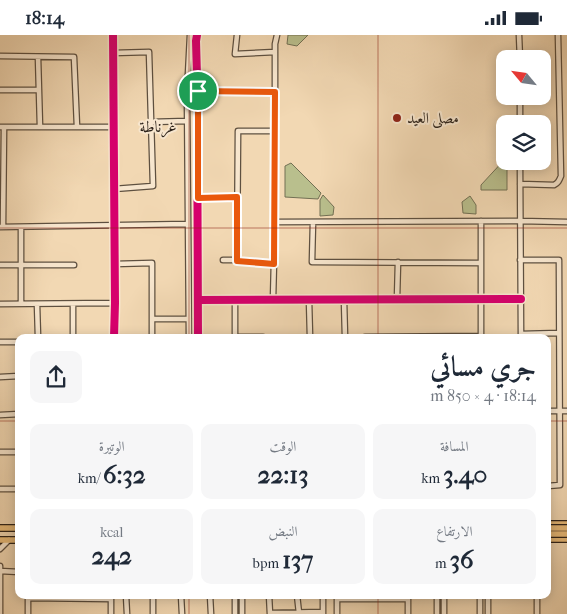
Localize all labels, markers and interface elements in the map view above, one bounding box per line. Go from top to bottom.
text: 18:14 [25,7,64,29]
north arrow [496,50,551,105]
map controls [496,50,551,170]
pin [177,70,219,112]
icon: arrive [184,77,212,105]
place label: مصلى العيد [407,109,459,129]
marker: مصلى العيد [391,112,403,124]
button: layers [496,115,551,170]
district label: غرناطة [139,117,177,138]
text: جري مسائي [430,350,536,383]
button: share [30,351,82,403]
text: 18:14 · 4 × 850 m [430,386,536,405]
text: الوتيرة [99,438,125,455]
text: الوقت [270,438,296,455]
text: المسافة [440,438,469,455]
text: 6:32 [103,460,146,489]
text: 22:13 [258,460,308,489]
text: 3.40 [443,460,487,489]
text: /km [78,470,103,487]
text: km [421,470,443,487]
text: النبض [269,523,297,540]
text: الارتفاع [436,523,473,540]
text: kcal [100,524,123,541]
text: 242 [91,541,132,570]
text: 137 [282,545,313,574]
text: 36 [450,545,474,574]
text: bpm [253,555,282,572]
text: m [435,555,450,572]

